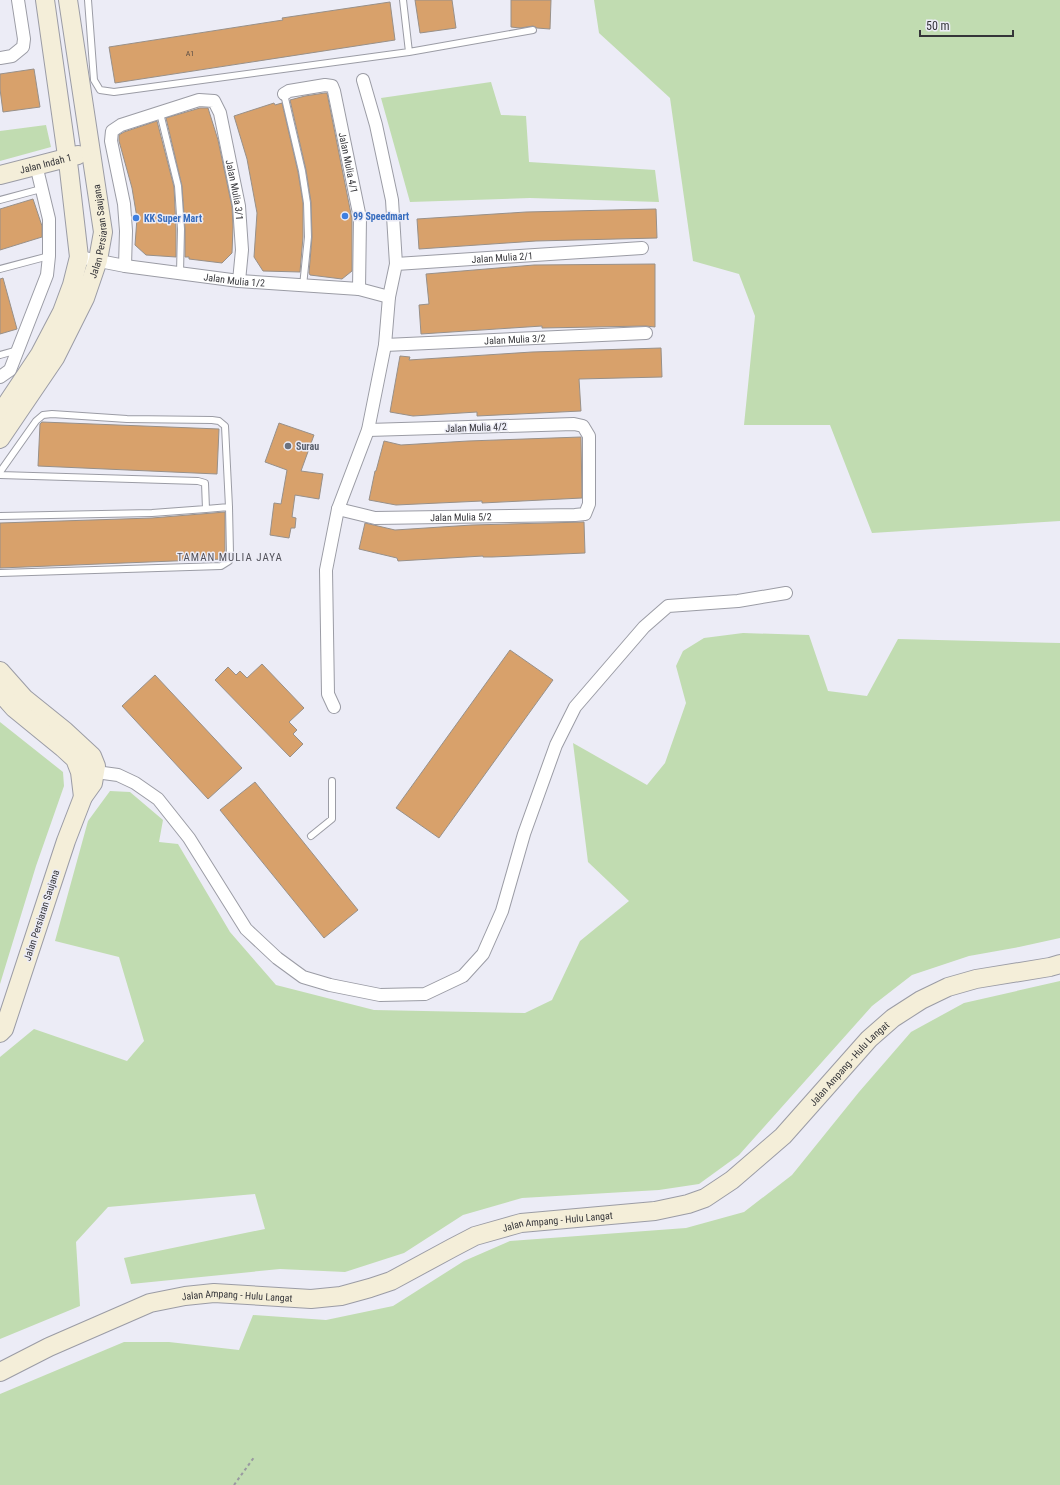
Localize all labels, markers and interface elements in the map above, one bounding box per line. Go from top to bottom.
scale bar [920,12,1013,38]
text: 50 m [926,19,950,33]
house number: A1 [186,49,194,58]
street label: Jalan Mulia 4/1 [337,132,360,194]
street label: Jalan Indah 1 [19,152,73,176]
street label: Jalan Mulia 3/1 [224,159,245,221]
street label: Jalan Persiaran Saujana [87,184,109,280]
marker: 99 Speedmart [340,211,350,221]
place label: 99 Speedmart [353,211,409,222]
marker: KK Super Mart [131,213,141,223]
place label: KK Super Mart [144,213,202,224]
street label: Jalan Mulia 2/1 [471,250,533,265]
street label: Jalan Mulia 1/2 [203,271,265,289]
street label: Jalan Mulia 3/2 [484,333,546,346]
street label: Jalan Mulia 4/2 [445,421,507,434]
marker: Surau [283,441,293,451]
place label: Surau [296,441,319,452]
street label: Jalan Mulia 5/2 [430,511,492,523]
district label: TAMAN MULIA JAYA [177,551,283,564]
street label: Jalan Persiaran Saujana [22,868,61,962]
street label: Jalan Ampang - Hulu Langat [807,1019,891,1108]
street label: Jalan Ampang - Hulu Langat [501,1210,613,1234]
street label: Jalan Ampang - Hulu Langat [181,1288,293,1304]

